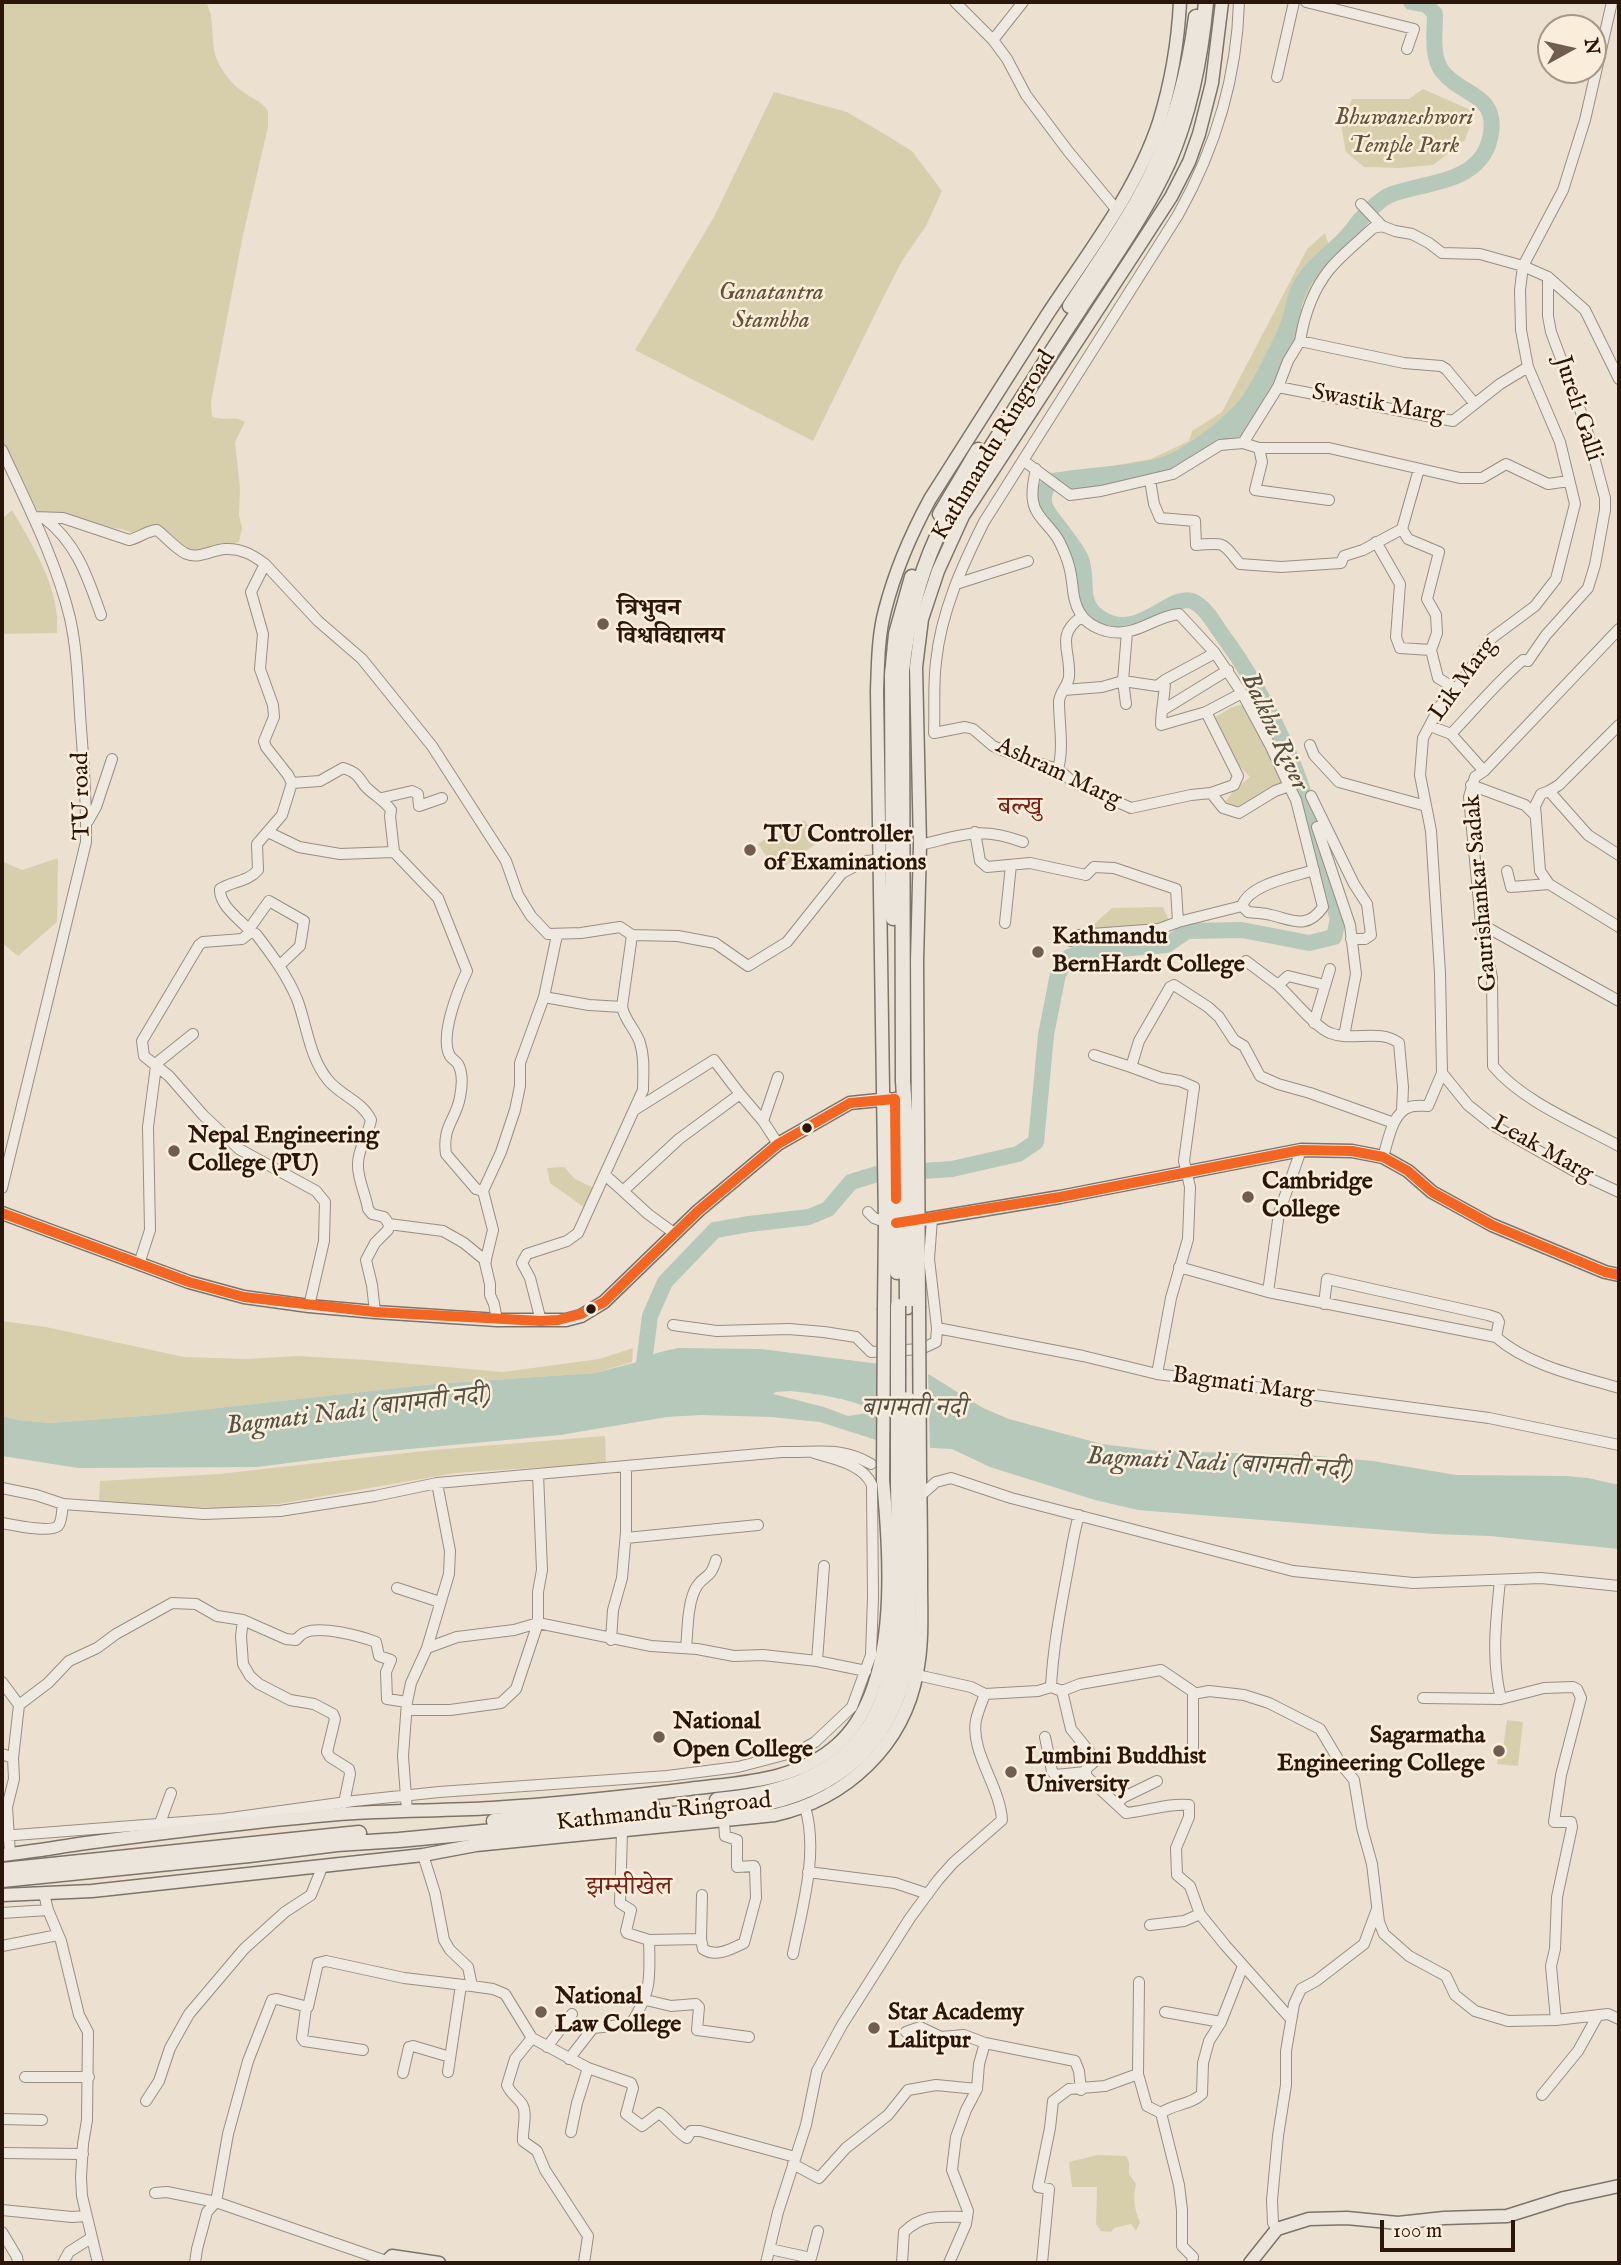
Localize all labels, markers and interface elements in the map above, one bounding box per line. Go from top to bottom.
north arrow [1537,14,1607,84]
text: N [1578,37,1604,56]
park label: Bhuwaneshwori Temple Park [1335,105,1473,161]
park label: Ganatantra Stambha [718,280,824,336]
street label: Kathmandu Ringroad [927,346,1063,546]
street label: Jureli Galli [1547,353,1607,465]
street label: Swastik Marg [1309,379,1447,431]
place label: त्रिभुवन विश्वविद्यालय [617,596,724,652]
marker: त्रिभुवन विश्वविद्यालय [595,616,611,632]
street label: Lik Marg [1424,633,1504,727]
water label: Balkhu River [1232,668,1314,796]
street label: Ashram Marg [991,732,1125,816]
street label: TU road [68,752,98,840]
district label: बल्खु [998,793,1042,825]
street label: Gaurishankar Sadak [1459,793,1505,993]
place label: TU Controller of Examinations [764,822,926,878]
marker: TU Controller of Examinations [742,842,758,858]
place label: Kathmandu BernHardt College [1052,924,1245,980]
marker: Kathmandu BernHardt College [1030,944,1046,960]
street label: Leak Marg [1486,1110,1598,1190]
unlabelled marker [800,1121,814,1135]
place label: Nepal Engineering College (PU) [188,1123,379,1179]
marker: Nepal Engineering College (PU) [166,1143,182,1159]
place label: Cambridge College [1262,1169,1373,1225]
marker: Cambridge College [1240,1189,1256,1205]
unlabelled marker [584,1302,598,1316]
street label: Bagmati Marg [1170,1362,1316,1410]
water label: Bagmati Nadi (बागमती नदी) [224,1380,494,1444]
water label: बागमती नदी [861,1394,967,1426]
water label: Bagmati Nadi (बागमती नदी) [1086,1442,1354,1488]
place label: National Open College [673,1709,813,1765]
place label: Sagarmatha Engineering College [1277,1723,1485,1779]
marker: National Open College [651,1729,667,1745]
marker: Sagarmatha Engineering College [1491,1743,1507,1759]
place label: Lumbini Buddhist University [1025,1744,1206,1800]
marker: Lumbini Buddhist University [1003,1764,1019,1780]
street label: Kathmandu Ringroad [555,1787,773,1839]
district label: झम्सीखेल [586,1873,672,1905]
place label: National Law College [555,1984,681,2040]
place label: Star Academy Lalitpur [888,2000,1024,2056]
marker: National Law College [533,2004,549,2020]
marker: Star Academy Lalitpur [866,2020,882,2036]
scale bar [1383,2206,1518,2250]
text: 100 m [1393,2218,1442,2245]

